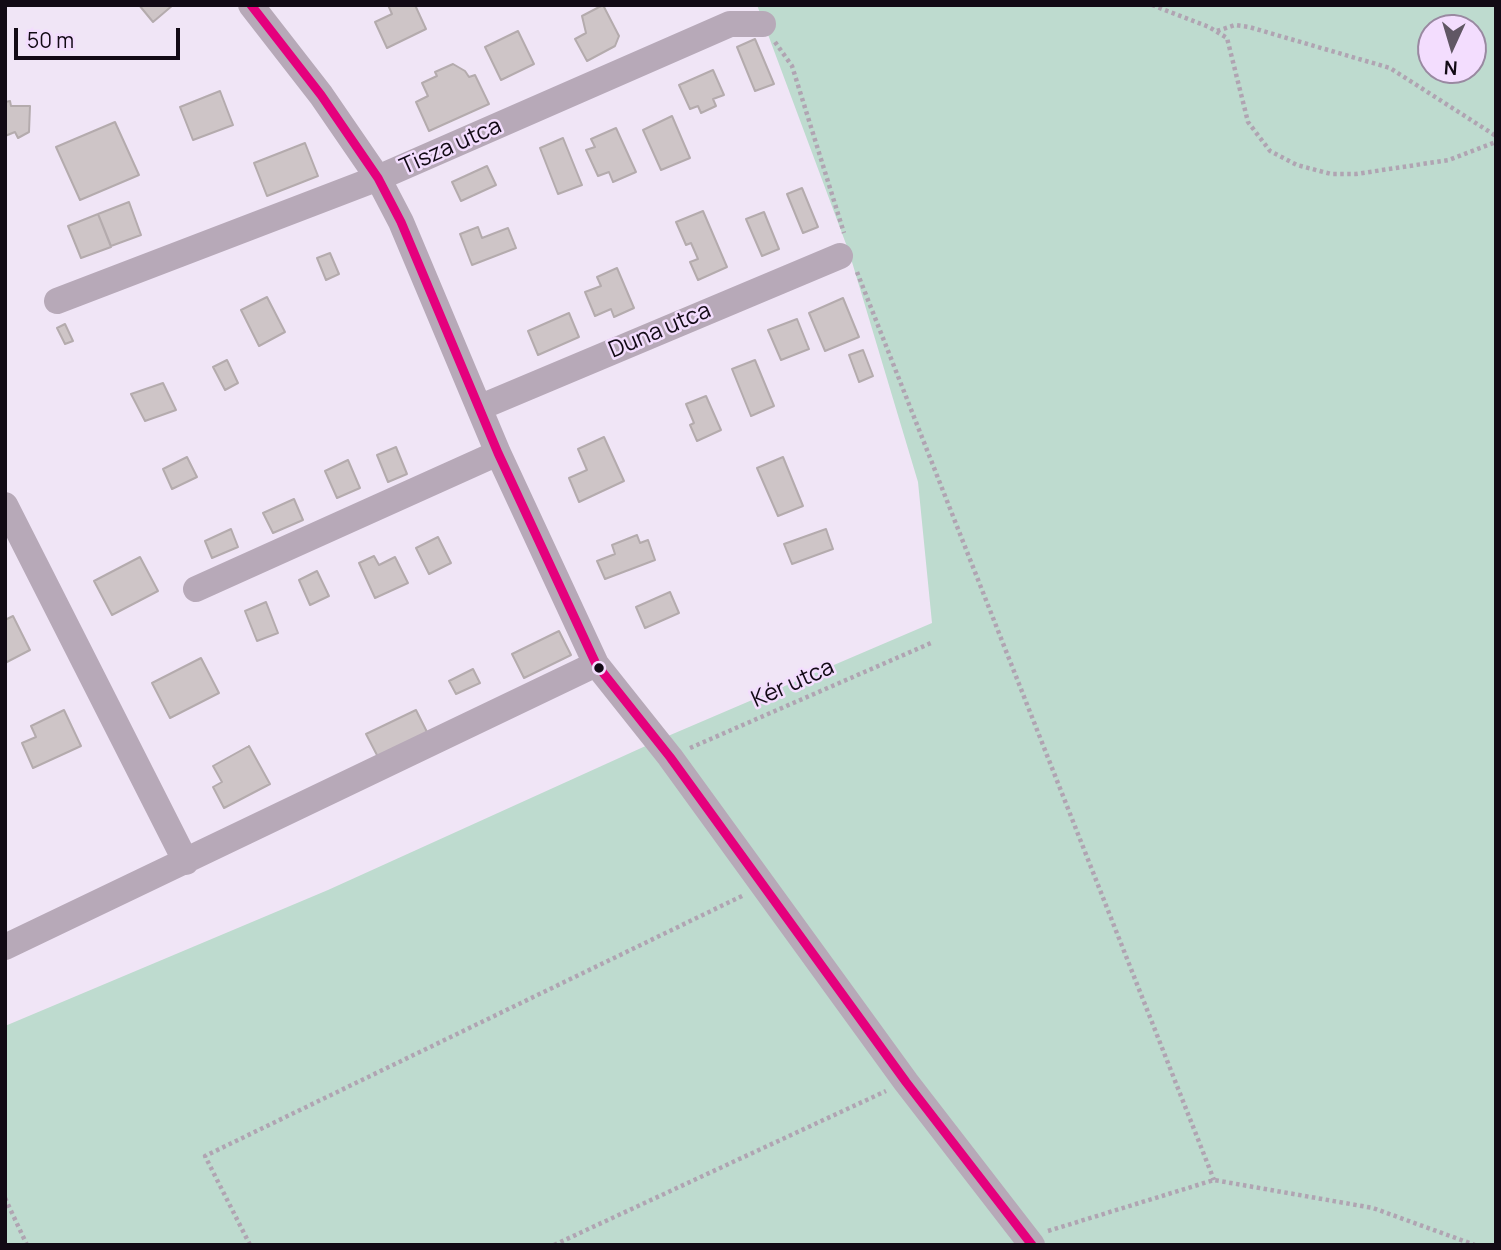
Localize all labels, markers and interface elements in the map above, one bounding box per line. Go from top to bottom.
scale bar [18,14,184,58]
north arrow [1417,14,1487,84]
text: 50 m [27,26,74,54]
text: N [1443,55,1458,81]
street label: Tisza utca [396,112,506,182]
street label: Duna utca [605,297,715,365]
street label: Kér utca [748,654,838,714]
unlabelled marker [592,661,606,675]

